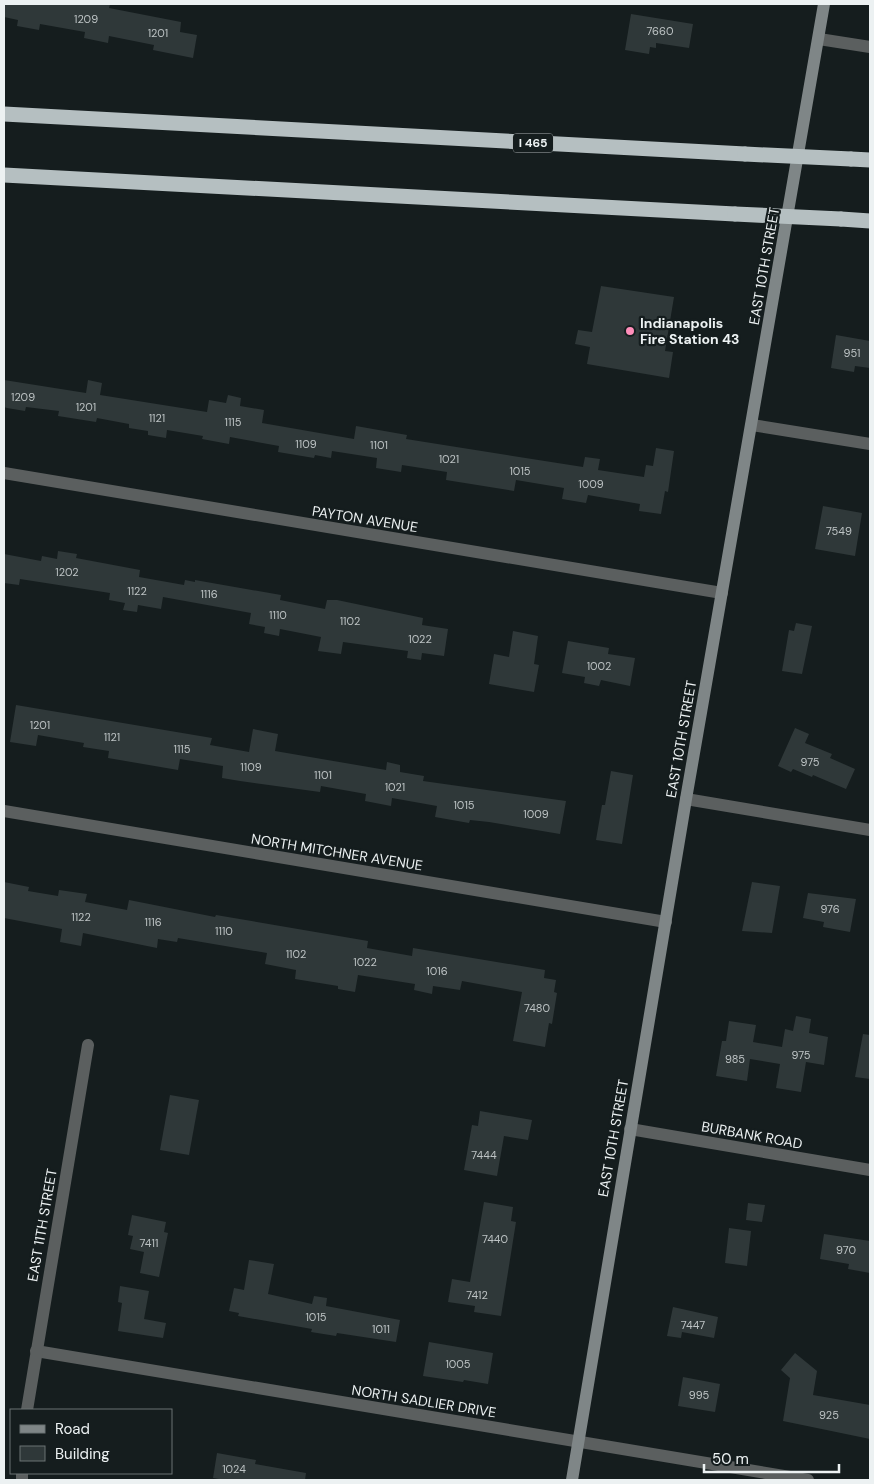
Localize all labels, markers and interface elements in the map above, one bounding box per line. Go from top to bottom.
house number: 1209 [74,12,98,26]
house number: 7660 [647,24,673,38]
house number: 1201 [148,26,168,40]
road number: I 465 [513,134,553,152]
street label: EAST 10TH STREET [745,206,783,326]
place label: Indianapolis Fire Station 43 [640,314,740,348]
marker: Indianapolis Fire Station 43 [624,325,636,337]
house number: 951 [843,346,861,360]
house number: 1209 [11,390,35,404]
house number: 1201 [76,400,96,414]
house number: 1121 [149,411,165,425]
house number: 1115 [224,415,242,429]
house number: 1109 [295,437,317,451]
house number: 1101 [370,438,388,452]
house number: 1021 [439,452,459,466]
house number: 1015 [509,464,531,478]
house number: 1009 [578,477,604,491]
street label: PAYTON AVENUE [311,502,419,536]
house number: 7549 [826,524,852,538]
house number: 1202 [55,565,79,579]
house number: 1122 [127,584,147,598]
house number: 1116 [200,587,218,601]
house number: 1110 [269,608,287,622]
house number: 1102 [340,614,360,628]
house number: 1022 [408,632,432,646]
house number: 1002 [587,659,611,673]
street label: EAST 10TH STREET [662,679,700,799]
house number: 1201 [30,718,50,732]
house number: 1121 [104,730,120,744]
house number: 1115 [173,742,191,756]
house number: 975 [801,755,820,769]
house number: 1109 [240,760,262,774]
house number: 1101 [314,768,332,782]
house number: 1021 [385,780,405,794]
house number: 1015 [453,798,475,812]
house number: 1009 [523,807,549,821]
street label: NORTH MITCHNER AVENUE [250,830,424,874]
house number: 976 [820,902,840,916]
house number: 1122 [71,910,91,924]
house number: 1116 [144,915,162,929]
house number: 1110 [215,924,233,938]
house number: 1102 [286,947,306,961]
house number: 1022 [353,955,377,969]
house number: 1016 [426,964,448,978]
house number: 7480 [524,1001,550,1015]
house number: 975 [792,1048,811,1062]
house number: 985 [725,1052,745,1066]
street label: EAST 10TH STREET [594,1078,632,1198]
street label: BURBANK ROAD [700,1117,804,1153]
house number: 7444 [471,1148,497,1162]
street label: EAST 11TH STREET [23,1167,61,1283]
house number: 7440 [482,1232,508,1246]
house number: 7411 [140,1236,158,1250]
house number: 970 [836,1243,856,1257]
house number: 7412 [466,1288,488,1302]
house number: 1015 [305,1310,327,1324]
house number: 7447 [681,1318,705,1332]
house number: 1011 [372,1322,390,1336]
house number: 1005 [445,1357,471,1371]
street label: NORTH SADLIER DRIVE [350,1381,498,1421]
house number: 995 [689,1388,710,1402]
house number: 925 [819,1408,839,1422]
legend [10,1409,172,1474]
text: Road [55,1419,90,1439]
scale bar [704,1442,839,1474]
text: Building [55,1444,110,1464]
text: 50 m [712,1449,749,1469]
house number: 1024 [222,1462,246,1476]

